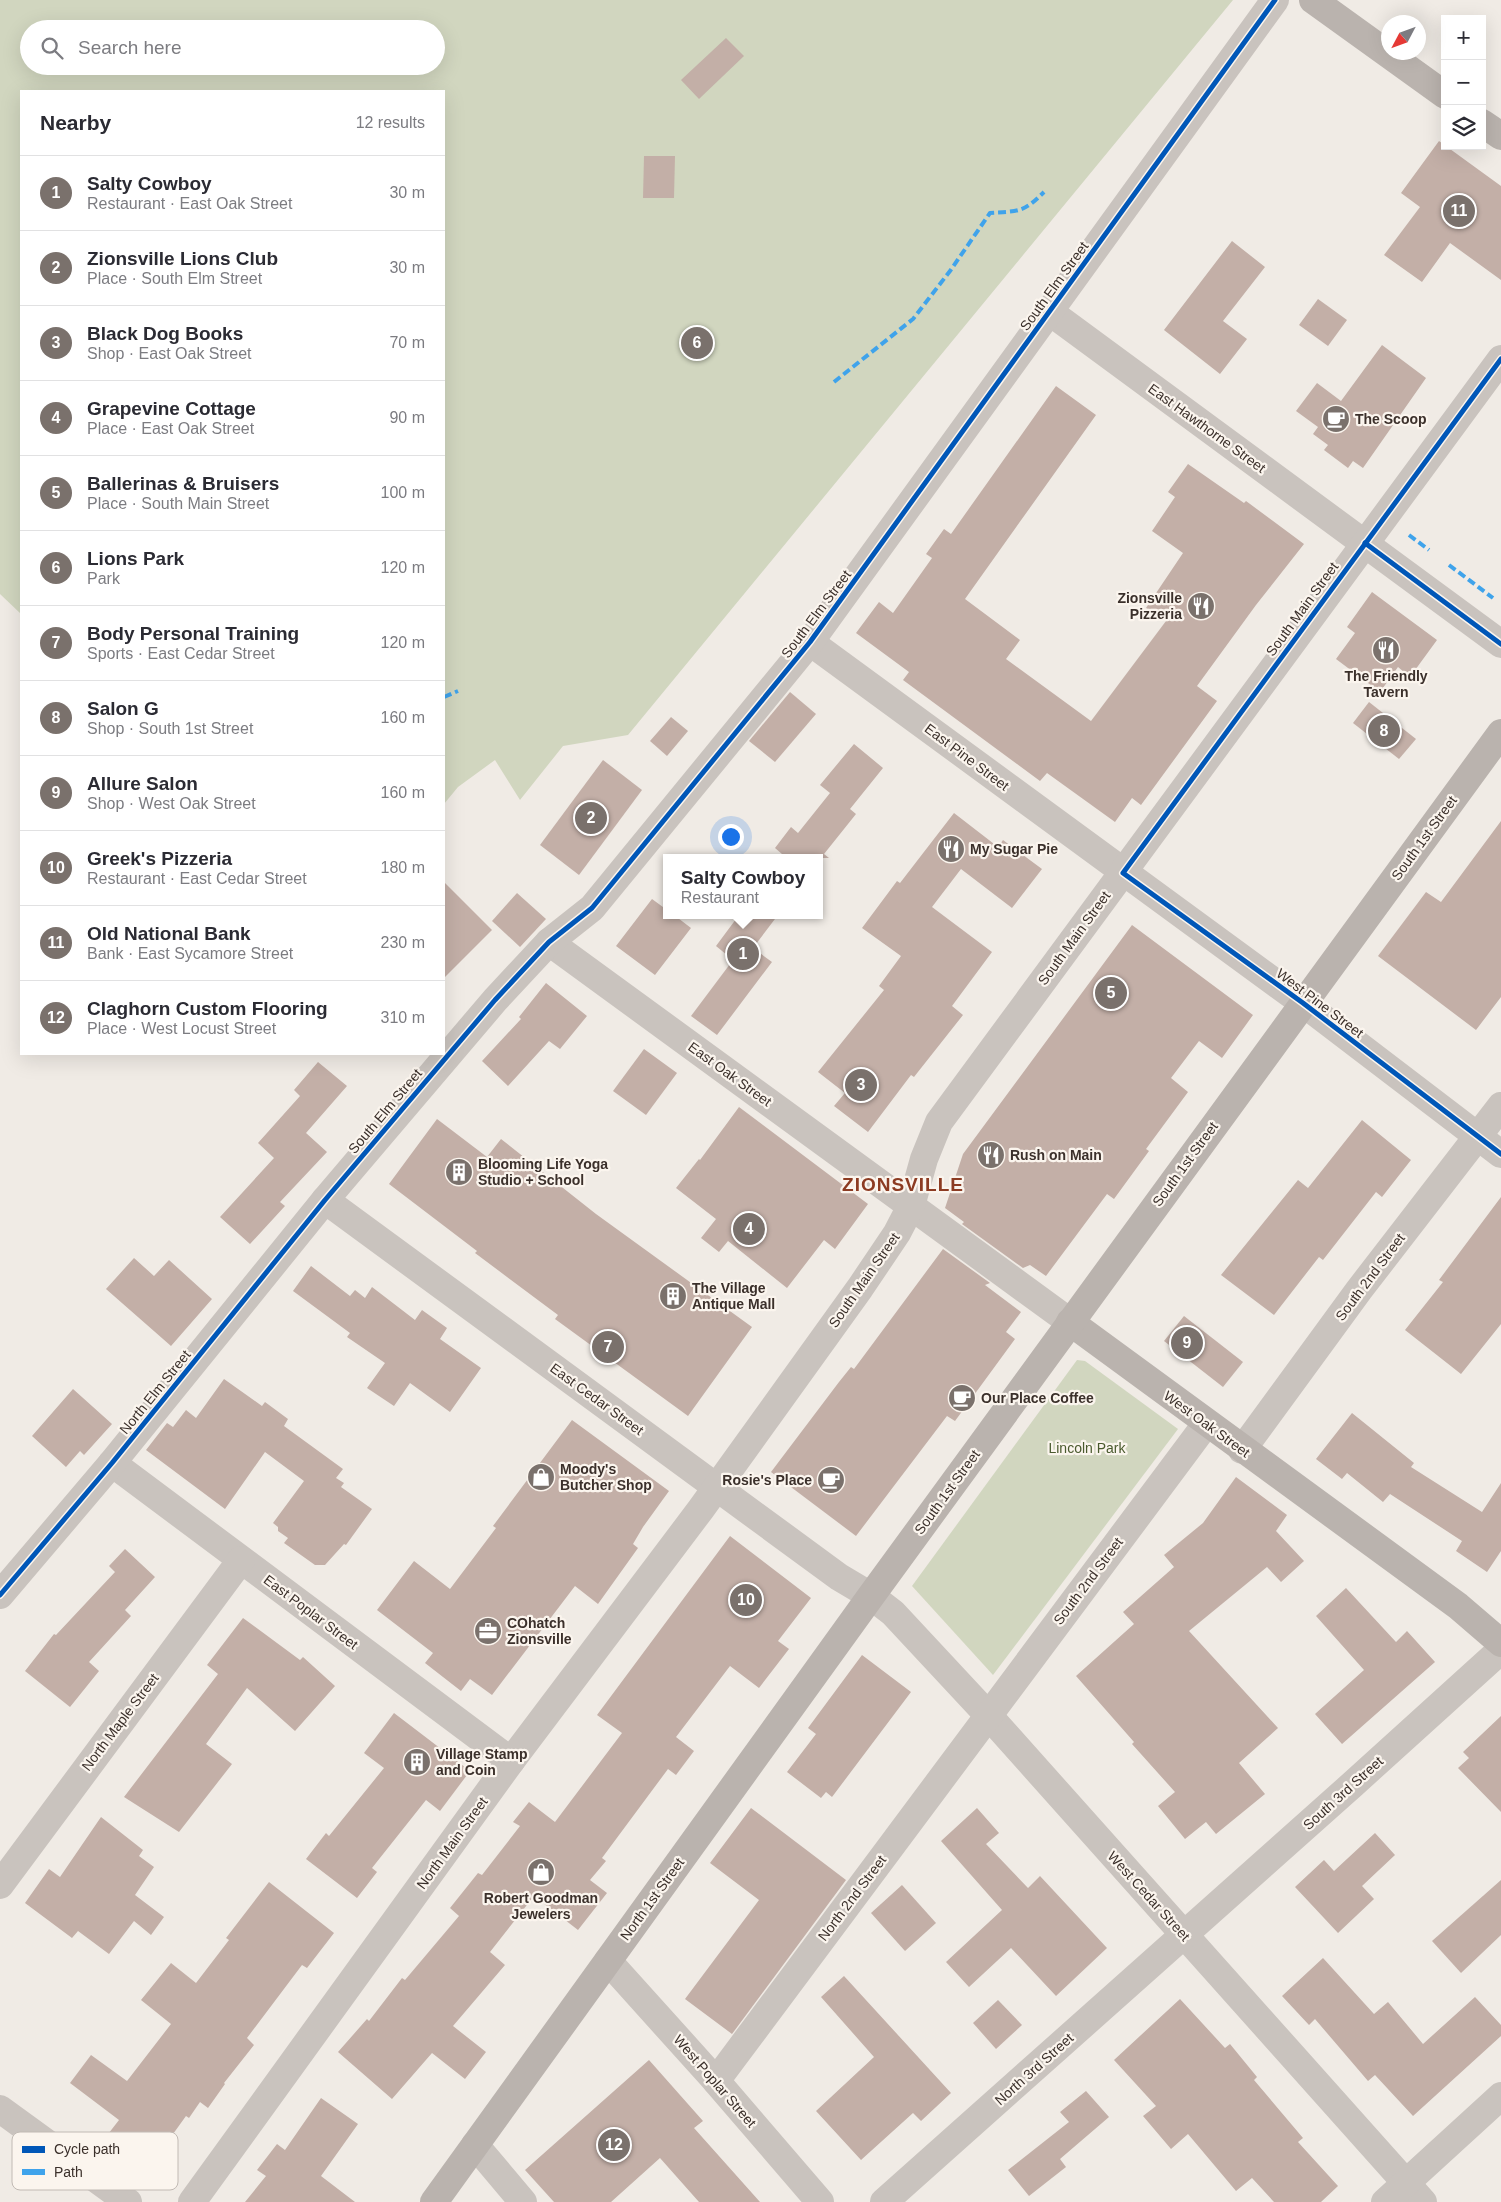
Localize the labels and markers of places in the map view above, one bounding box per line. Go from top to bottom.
pin: 11 [1443,192,1475,230]
pin: 6 [681,324,713,362]
cafe icon: The Scoop [1321,404,1351,434]
place label: The Scoop [1355,411,1427,427]
place label: Zionsville Pizzeria [1117,590,1182,622]
restaurant icon: Zionsville Pizzeria [1186,591,1216,621]
restaurant icon: The Friendly Tavern [1371,635,1401,665]
place label: The Friendly Tavern [1344,668,1428,700]
pin: 8 [1368,712,1400,750]
pin: 2 [575,799,607,837]
restaurant icon: My Sugar Pie [936,834,966,864]
place label: My Sugar Pie [970,841,1058,857]
pin: 1 [727,935,759,973]
pin: 5 [1095,974,1127,1012]
pin: 3 [845,1066,877,1104]
restaurant icon: Rush on Main [976,1140,1006,1170]
place label: Rush on Main [1010,1147,1102,1163]
place label: Blooming Life Yoga Studio + School [478,1156,608,1188]
building icon: Blooming Life Yoga Studio + School [444,1157,474,1187]
pin: 4 [733,1210,765,1248]
place label: The Village Antique Mall [692,1280,775,1312]
building icon: The Village Antique Mall [658,1281,688,1311]
pin: 9 [1171,1324,1203,1362]
pin: 7 [592,1328,624,1366]
cafe icon: Our Place Coffee [947,1383,977,1413]
place label: Our Place Coffee [981,1390,1094,1406]
place label: Moody's Butcher Shop [560,1461,652,1493]
shop icon: Moody's Butcher Shop [526,1462,556,1492]
cafe icon: Rosie's Place [816,1465,846,1495]
place label: Rosie's Place [722,1472,812,1488]
pin: 10 [730,1581,762,1619]
place label: COhatch Zionsville [507,1615,572,1647]
office icon: COhatch Zionsville [473,1616,503,1646]
place label: Village Stamp and Coin [436,1746,528,1778]
building icon: Village Stamp and Coin [402,1747,432,1777]
shop icon: Robert Goodman Jewelers [526,1857,556,1887]
place label: Robert Goodman Jewelers [484,1890,598,1922]
pin: 12 [598,2126,630,2164]

